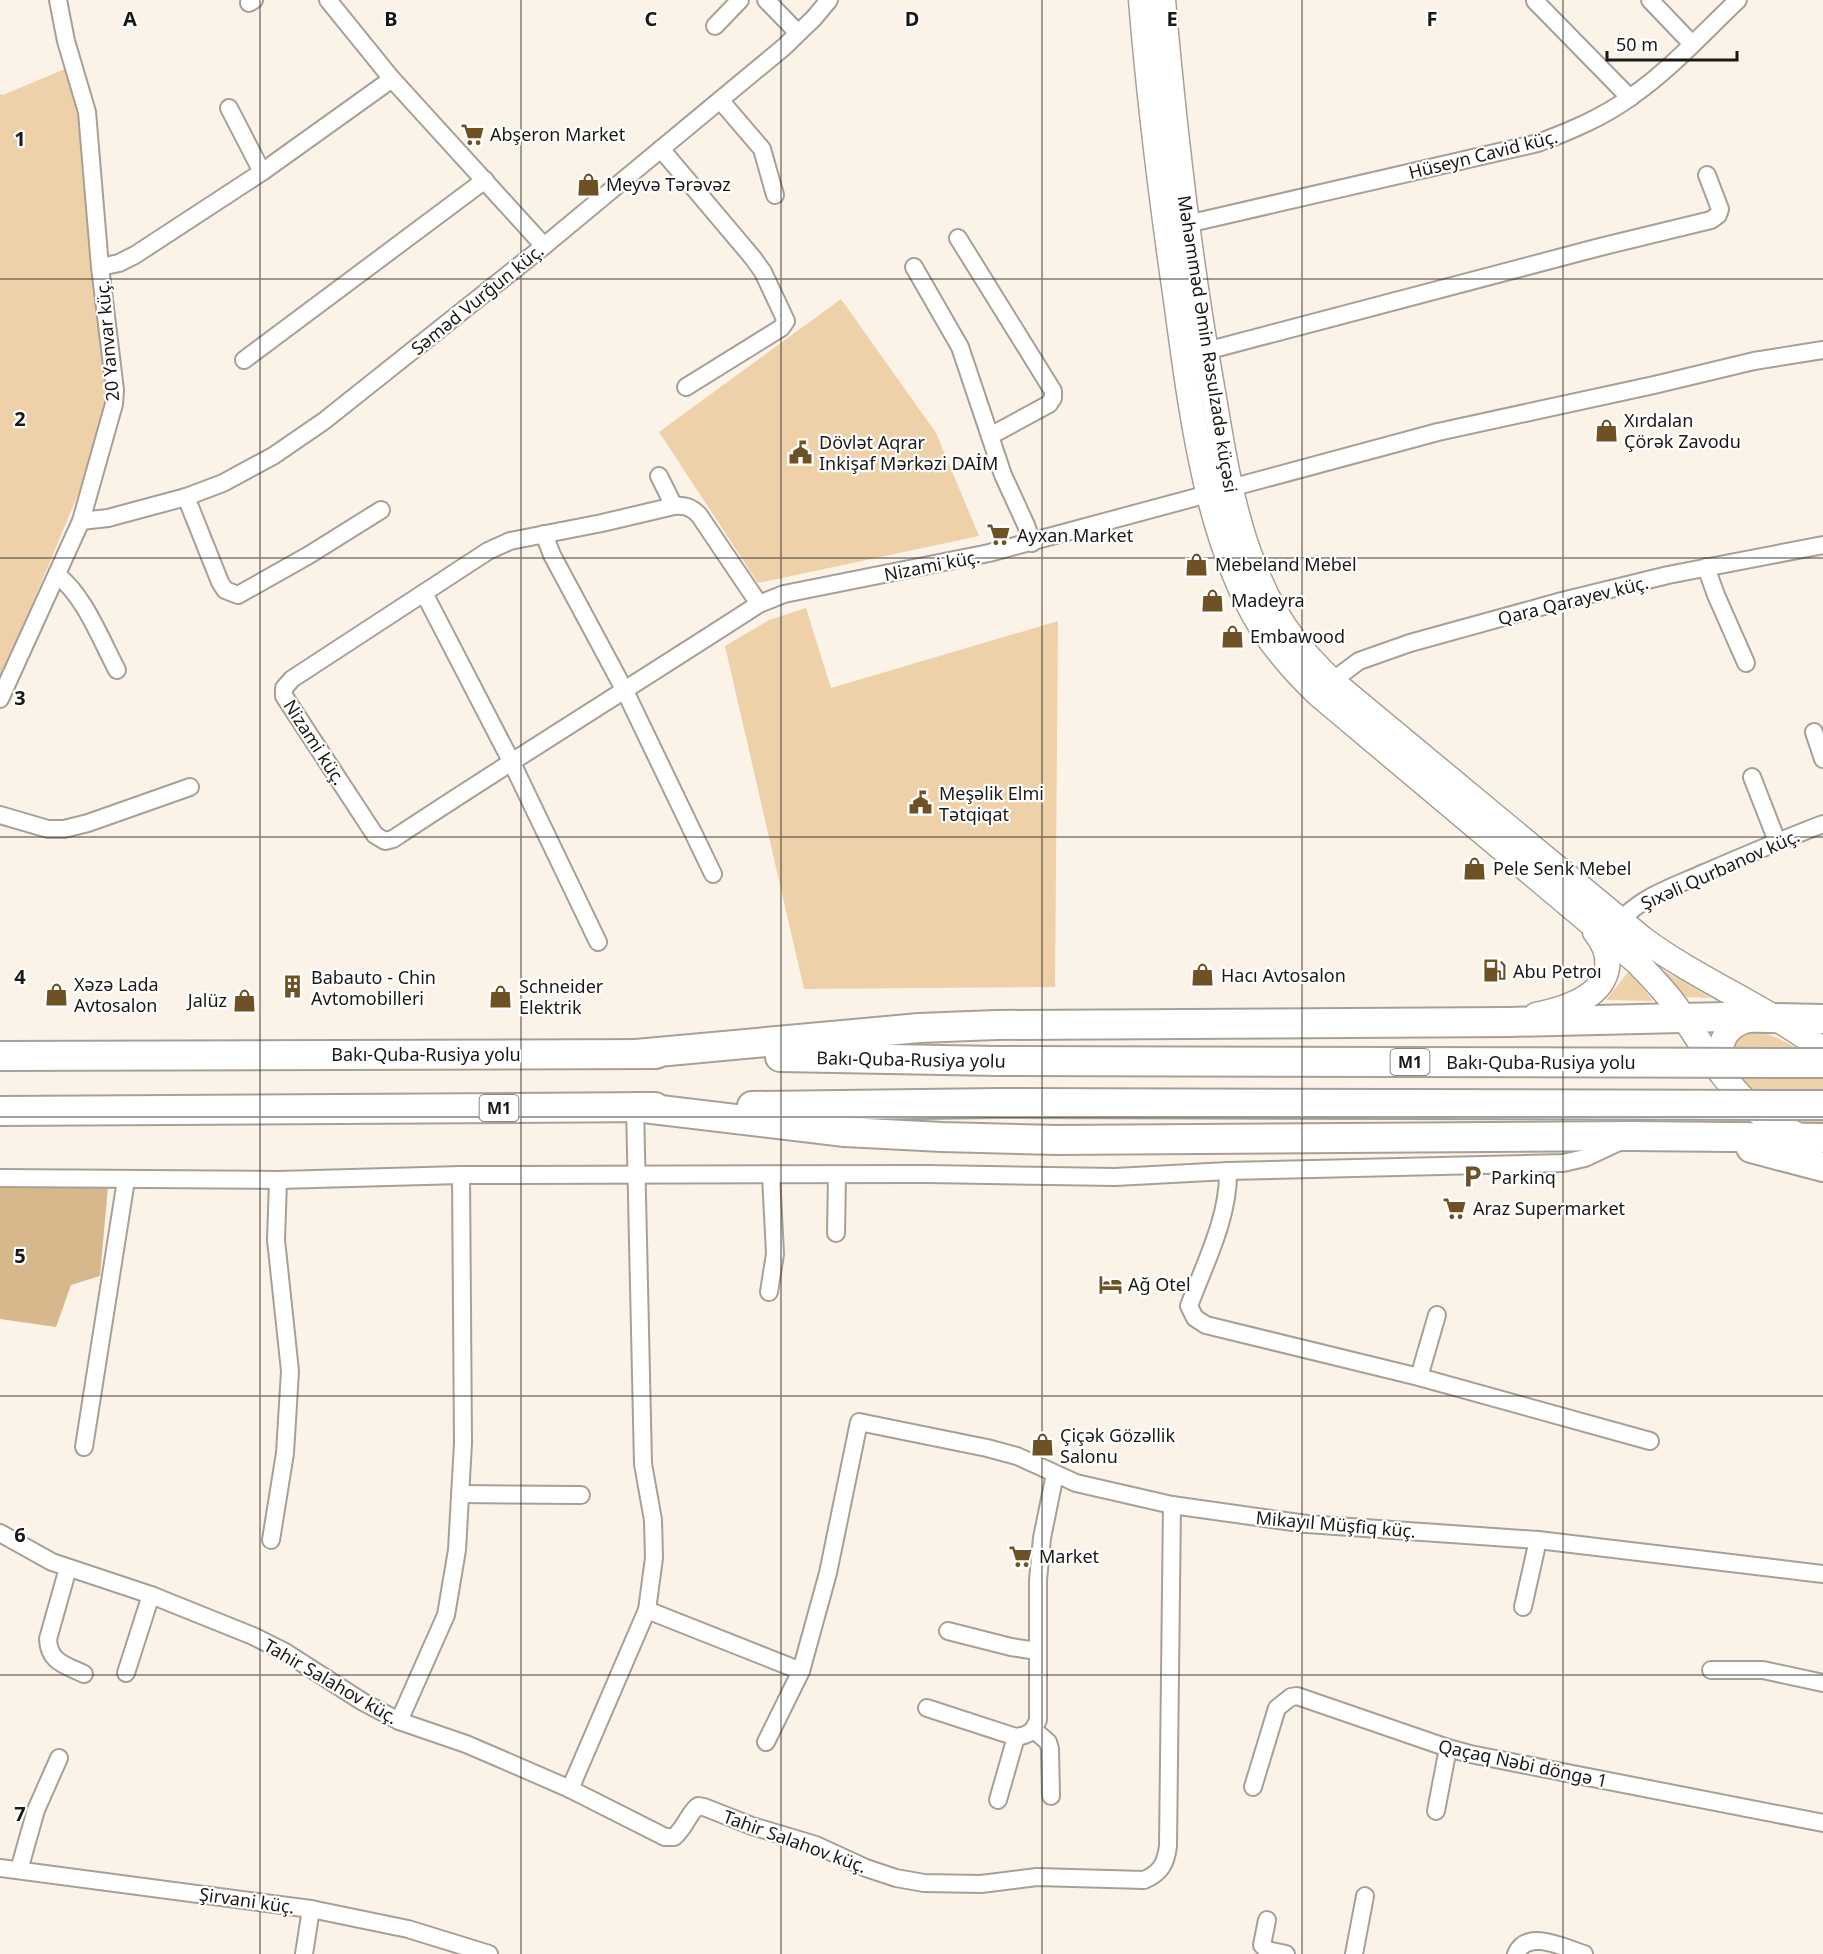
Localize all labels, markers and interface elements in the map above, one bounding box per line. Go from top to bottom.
text: A [123,5,137,32]
text: B [384,5,398,32]
text: C [645,5,658,32]
text: D [905,5,919,32]
text: E [1166,5,1178,32]
text: F [1427,5,1437,32]
scale bar [1607,24,1738,62]
text: 50 m [1616,32,1658,56]
supermarket icon: Abşeron Market [459,121,485,147]
place label: Abşeron Market [490,122,626,146]
street label: Hüseyn Cavid küç. [1406,124,1560,184]
text: 1 [14,125,26,152]
shop icon: Meyvə Tərəvəz [575,171,601,197]
place label: Meyvə Tərəvəz [606,172,731,196]
street label: Məhəmməd Əmin Rəsulzadə küçəsi [1173,194,1243,494]
street label: Səməd Vurğun küç. [406,238,548,360]
street label: 20 Yanvar küç. [90,280,124,402]
text: 2 [14,405,26,432]
place label: Xırdalan Çörək Zavodu [1624,408,1741,453]
shop icon: Xırdalan Çörək Zavodu [1593,417,1619,443]
place label: Dövlət Aqrar Inkişaf Mərkəzi DAİM [819,430,998,475]
public building icon: Dövlət Aqrar Inkişaf Mərkəzi DAİM [788,439,814,465]
supermarket icon: Ayxan Market [986,522,1012,548]
place label: Ayxan Market [1017,523,1134,547]
street label: Nizami küç. [882,544,982,586]
shop icon: Mebeland Mebel [1184,551,1210,577]
place label: Mebeland Mebel [1215,552,1357,576]
street label: Qara Qarayev küç. [1495,570,1651,630]
shop icon: Madeyra [1200,587,1226,613]
place label: Madeyra [1231,588,1305,612]
shop icon: Embawood [1219,623,1245,649]
place label: Embawood [1250,624,1345,648]
text: 3 [14,684,26,711]
street label: Nizami küç. [278,695,352,789]
place label: Meşəlik Elmi Tətqiqat [939,781,1044,826]
public building icon: Meşəlik Elmi Tətqiqat [908,790,934,816]
street label: Şıxəli Qurbanov küç. [1637,823,1803,915]
shop icon: Pele Senk Mebel [1462,855,1488,881]
place label: Pele Senk Mebel [1493,856,1631,880]
fuel station icon: Abu Petroı [1482,958,1508,984]
place label: Abu Petroı [1513,959,1602,983]
shop icon: Hacı Avtosalon [1190,962,1216,988]
text: 4 [14,963,26,990]
place label: Hacı Avtosalon [1221,963,1346,987]
place label: Babauto - Chin Avtomobilleri [311,965,436,1010]
place label: Xəzə Lada Avtosalon [74,972,159,1017]
building icon: Babauto - Chin Avtomobilleri [280,974,306,1000]
place label: Schneider Elektrik [519,974,604,1019]
shop icon: Xəzə Lada Avtosalon [43,981,69,1007]
shop icon: Schneider Elektrik [488,983,514,1009]
shop icon: Jalüz [232,987,258,1013]
place label: Jalüz [186,988,227,1012]
street label: Bakı-Quba-Rusiya yolu [331,1042,521,1066]
street label: Bakı-Quba-Rusiya yolu [816,1045,1006,1073]
road number: M1 [1390,1049,1430,1075]
street label: Bakı-Quba-Rusiya yolu [1446,1050,1636,1074]
road number: M1 [480,1095,518,1121]
parking icon: Parkinq [1460,1164,1486,1190]
place label: Parkinq [1491,1165,1556,1189]
supermarket icon: Araz Supermarket [1442,1195,1468,1221]
place label: Araz Supermarket [1473,1196,1626,1220]
text: 5 [14,1242,26,1269]
hotel icon: Ağ Otel [1097,1271,1123,1297]
place label: Ağ Otel [1128,1272,1191,1296]
place label: Çiçək Gözəllik Salonu [1060,1423,1175,1468]
shop icon: Çiçək Gözəllik Salonu [1029,1432,1055,1458]
street label: Mikayıl Müşfiq küç. [1255,1505,1417,1543]
text: 6 [14,1521,26,1548]
supermarket icon: Market [1008,1543,1034,1569]
place label: Market [1039,1544,1100,1568]
street label: Tahir Salahov küç. [260,1633,402,1729]
street label: Qaçaq Nəbi döngə 1 [1436,1733,1610,1793]
text: 7 [14,1800,26,1827]
street label: Tahir Salahov küç. [720,1804,870,1878]
street label: Şirvani küç. [198,1881,296,1919]

